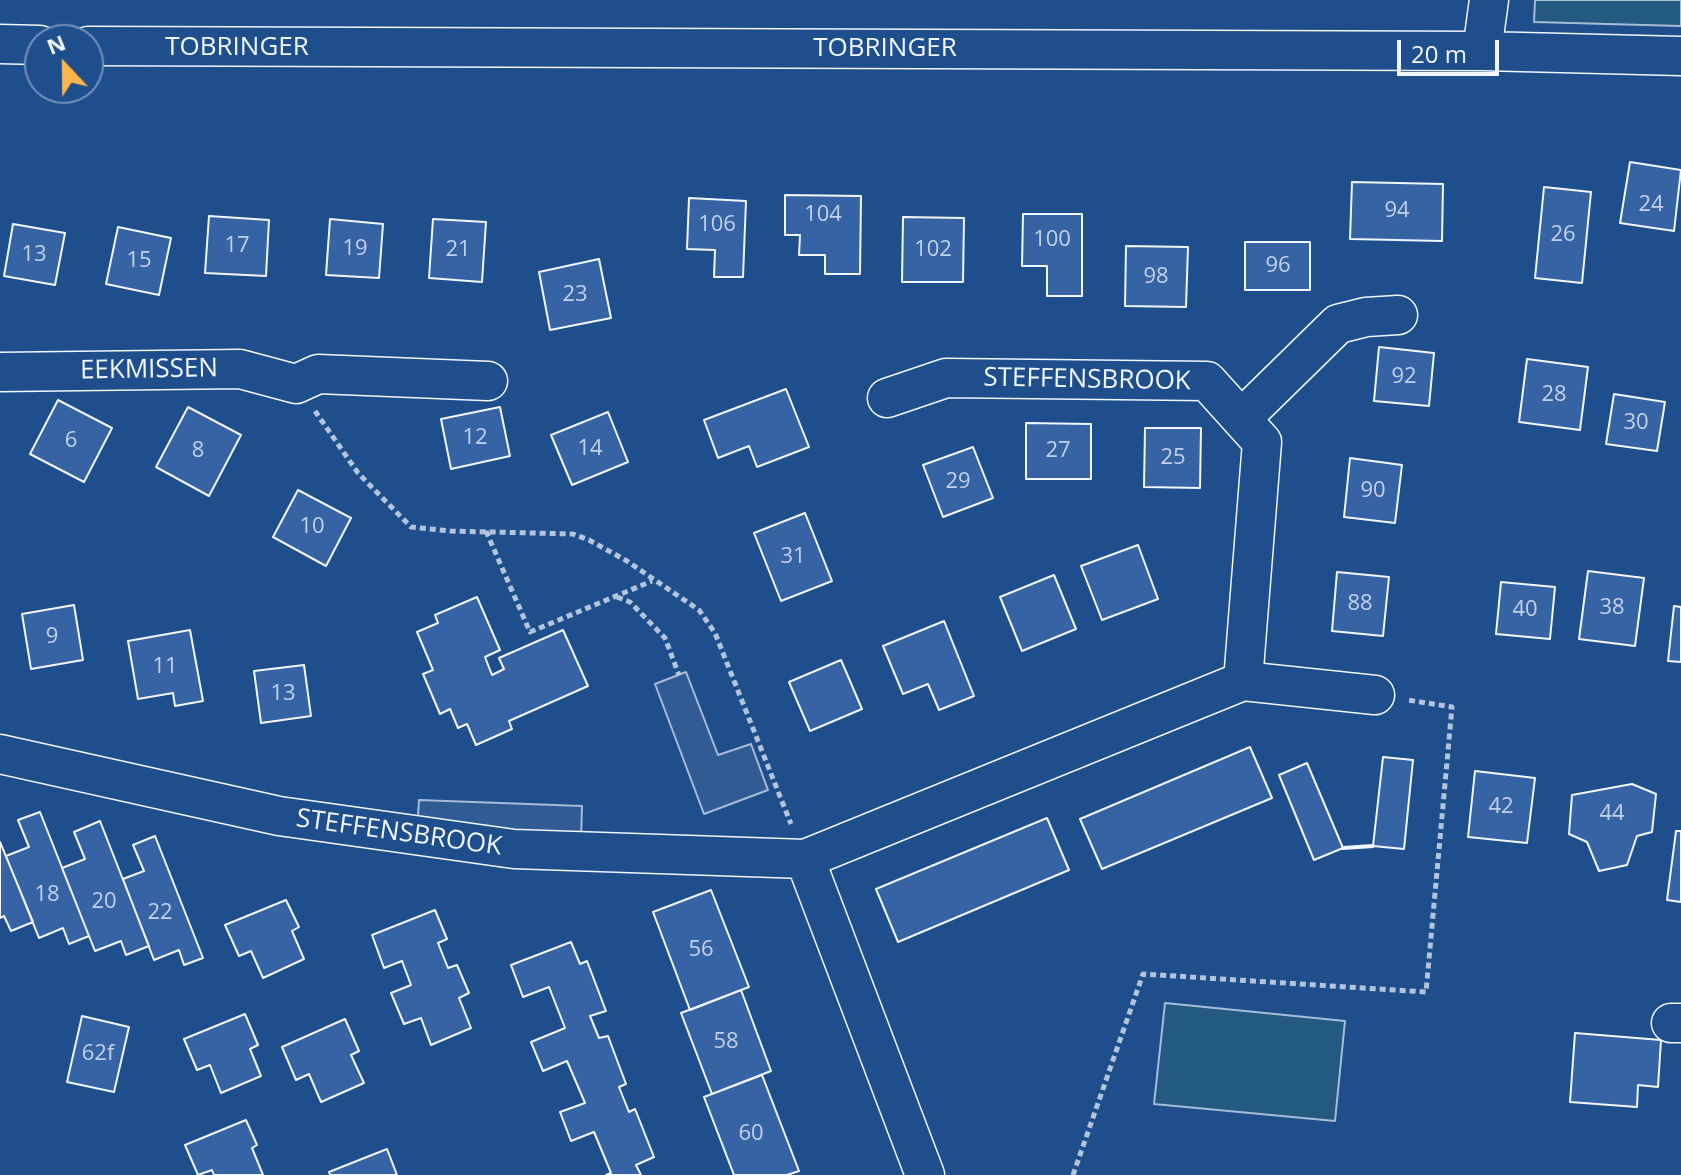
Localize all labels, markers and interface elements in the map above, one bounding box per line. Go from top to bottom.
north arrow [24,24,104,104]
scale bar [1401,24,1503,74]
text: N [42,26,70,61]
street label: TOBRINGER [165,32,309,64]
street label: TOBRINGER [813,33,957,65]
text: 20 m [1411,37,1467,70]
house number: 24 [1638,192,1664,218]
house number: 94 [1384,198,1410,224]
house number: 104 [804,202,842,228]
house number: 106 [698,212,736,238]
house number: 26 [1550,222,1576,248]
house number: 100 [1033,227,1071,253]
house number: 17 [224,233,250,259]
house number: 19 [342,236,368,262]
house number: 21 [445,237,471,263]
house number: 102 [914,237,952,263]
house number: 13 [21,242,47,268]
house number: 15 [126,248,152,274]
house number: 96 [1265,253,1291,279]
house number: 98 [1143,264,1169,290]
house number: 23 [562,282,588,308]
street label: EEKMISSEN [80,353,218,387]
street label: STEFFENSBROOK [983,363,1191,397]
house number: 92 [1391,364,1417,390]
house number: 28 [1541,382,1567,408]
house number: 30 [1623,410,1649,436]
house number: 12 [462,425,488,451]
house number: 6 [65,428,77,454]
house number: 14 [577,436,603,462]
house number: 8 [192,438,204,464]
house number: 27 [1045,438,1071,464]
house number: 25 [1160,445,1186,471]
house number: 29 [945,469,971,495]
house number: 90 [1360,478,1386,504]
house number: 10 [299,514,325,540]
house number: 31 [780,544,806,570]
house number: 88 [1347,591,1373,617]
house number: 38 [1599,595,1625,621]
house number: 40 [1512,597,1538,623]
house number: 9 [46,624,58,650]
house number: 11 [152,654,178,680]
house number: 13 [270,681,296,707]
house number: 42 [1488,794,1514,820]
house number: 44 [1599,801,1625,827]
street label: STEFFENSBROOK [294,803,504,863]
house number: 18 [34,882,60,908]
house number: 20 [91,889,117,915]
house number: 22 [147,900,173,926]
house number: 56 [688,937,714,963]
house number: 58 [713,1029,739,1055]
house number: 62f [82,1041,114,1067]
house number: 60 [738,1121,764,1147]

